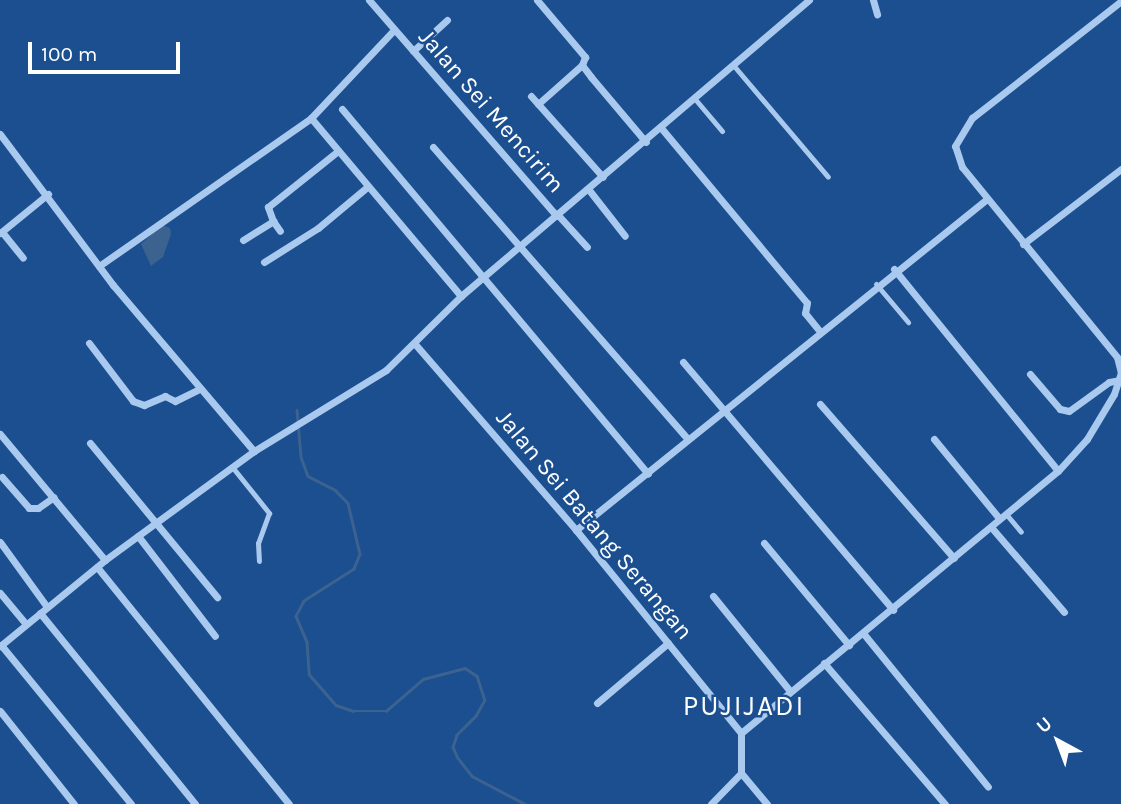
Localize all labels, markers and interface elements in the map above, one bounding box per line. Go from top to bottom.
street label: Jalan Sei Mencirim [412,23,570,199]
scale bar [32,28,184,72]
text: 100 m [41,42,98,66]
street label: Jalan Sei Batang Serangan [489,404,699,646]
district label: PUJIJADI [684,689,804,723]
north arrow [1023,706,1093,776]
text: U [1032,713,1056,738]

